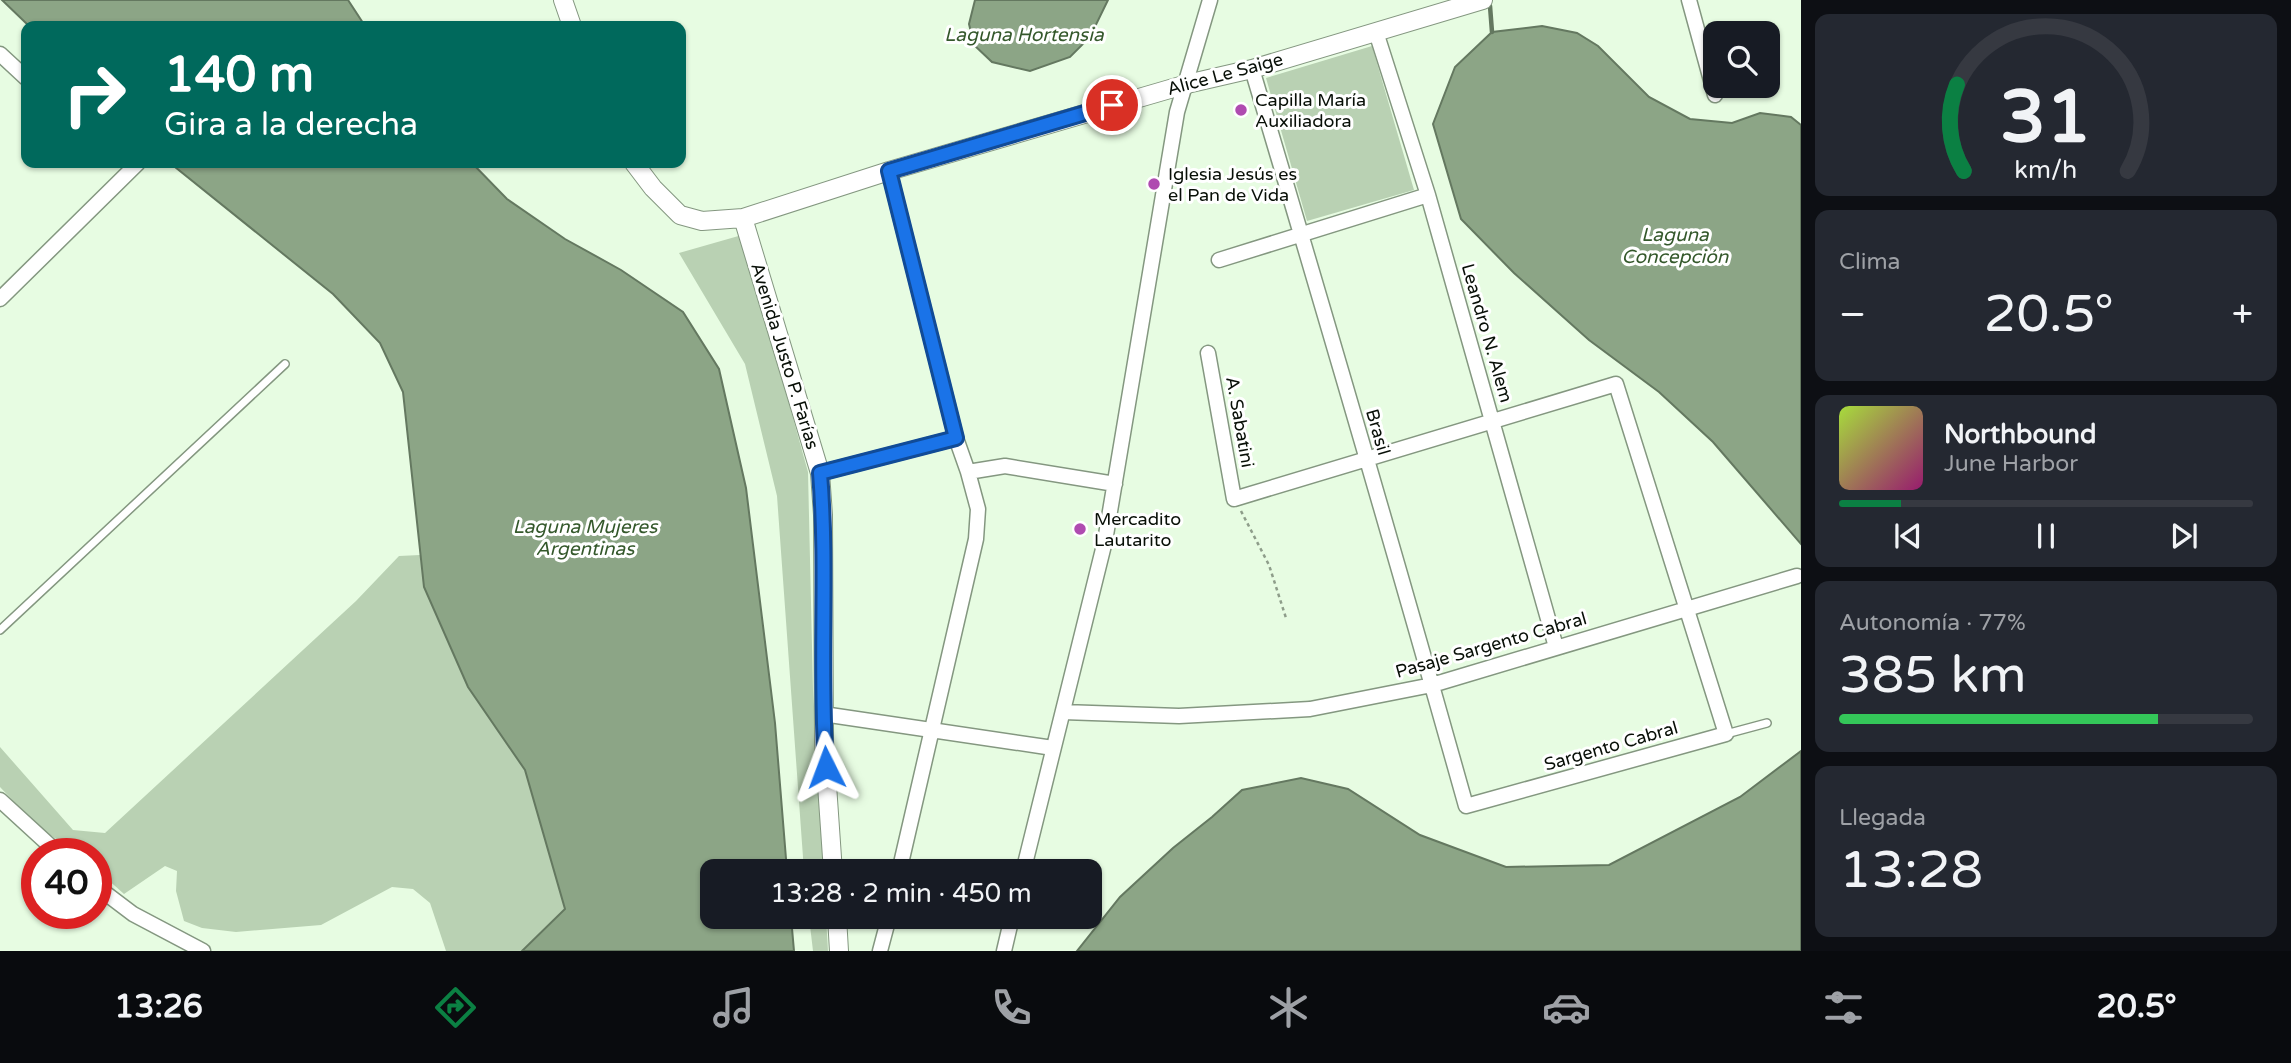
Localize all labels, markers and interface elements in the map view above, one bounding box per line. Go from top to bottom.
map controls [1703,21,1780,98]
button: search [1703,21,1780,98]
water label: Laguna Hortensia [944,24,1105,46]
text: 140 m [164,46,314,105]
street label: Alice Le Saige [1165,48,1285,100]
icon: right [49,49,140,140]
text: 31 [2000,74,2092,162]
pin [1082,75,1142,135]
icon: arrive [1093,86,1131,124]
place label: Capilla María Auxiliadora [1255,89,1366,132]
marker: Capilla María Auxiliadora [1233,102,1249,118]
text: Gira a la derecha [164,106,418,144]
text: km/h [2015,155,2077,185]
place label: Iglesia Jesús es el Pan de Vida [1168,163,1297,206]
marker: Iglesia Jesús es el Pan de Vida [1146,176,1162,192]
water label: Laguna Concepción [1622,224,1729,268]
text: Clima [1839,248,1900,276]
street label: Avenida Justo P. Farías [746,260,824,452]
street label: Leandro N. Alem [1457,261,1517,405]
text: 20.5° [1984,283,2114,346]
text: − [1839,292,1866,338]
text: + [2232,292,2253,338]
street label: A. Sabatini [1221,375,1259,469]
street label: Brasil [1361,406,1395,458]
text: Northbound [1944,419,2096,450]
text: June Harbor [1944,450,2078,478]
place label: Mercadito Lautarito [1094,508,1181,551]
water label: Laguna Mujeres Argentinas [513,516,659,560]
icon: previous [1889,517,1927,555]
icon: pause [2027,517,2065,555]
icon: next [2165,517,2203,555]
marker: Mercadito Lautarito [1072,521,1088,537]
street label: Pasaje Sargento Cabral [1393,607,1589,683]
text: Autonomía · 77% [1839,609,2026,637]
text: 385 km [1839,644,2027,707]
street label: Sargento Cabral [1542,716,1680,776]
position arrow [789,730,863,804]
text: Llegada [1839,804,1926,832]
speed limit sign: 40 [21,838,112,929]
text: 13:28 [1839,839,1983,902]
text: 13:28 · 2 min · 450 m [770,878,1032,909]
icon: directions [431,983,480,1032]
icon: music [709,983,758,1032]
icon: phone [987,983,1036,1032]
icon: climate [1264,983,1313,1032]
icon: car [1542,983,1591,1032]
icon: filters [1819,983,1868,1032]
text: 13:26 [114,988,203,1026]
text: 20.5° [2097,988,2177,1026]

